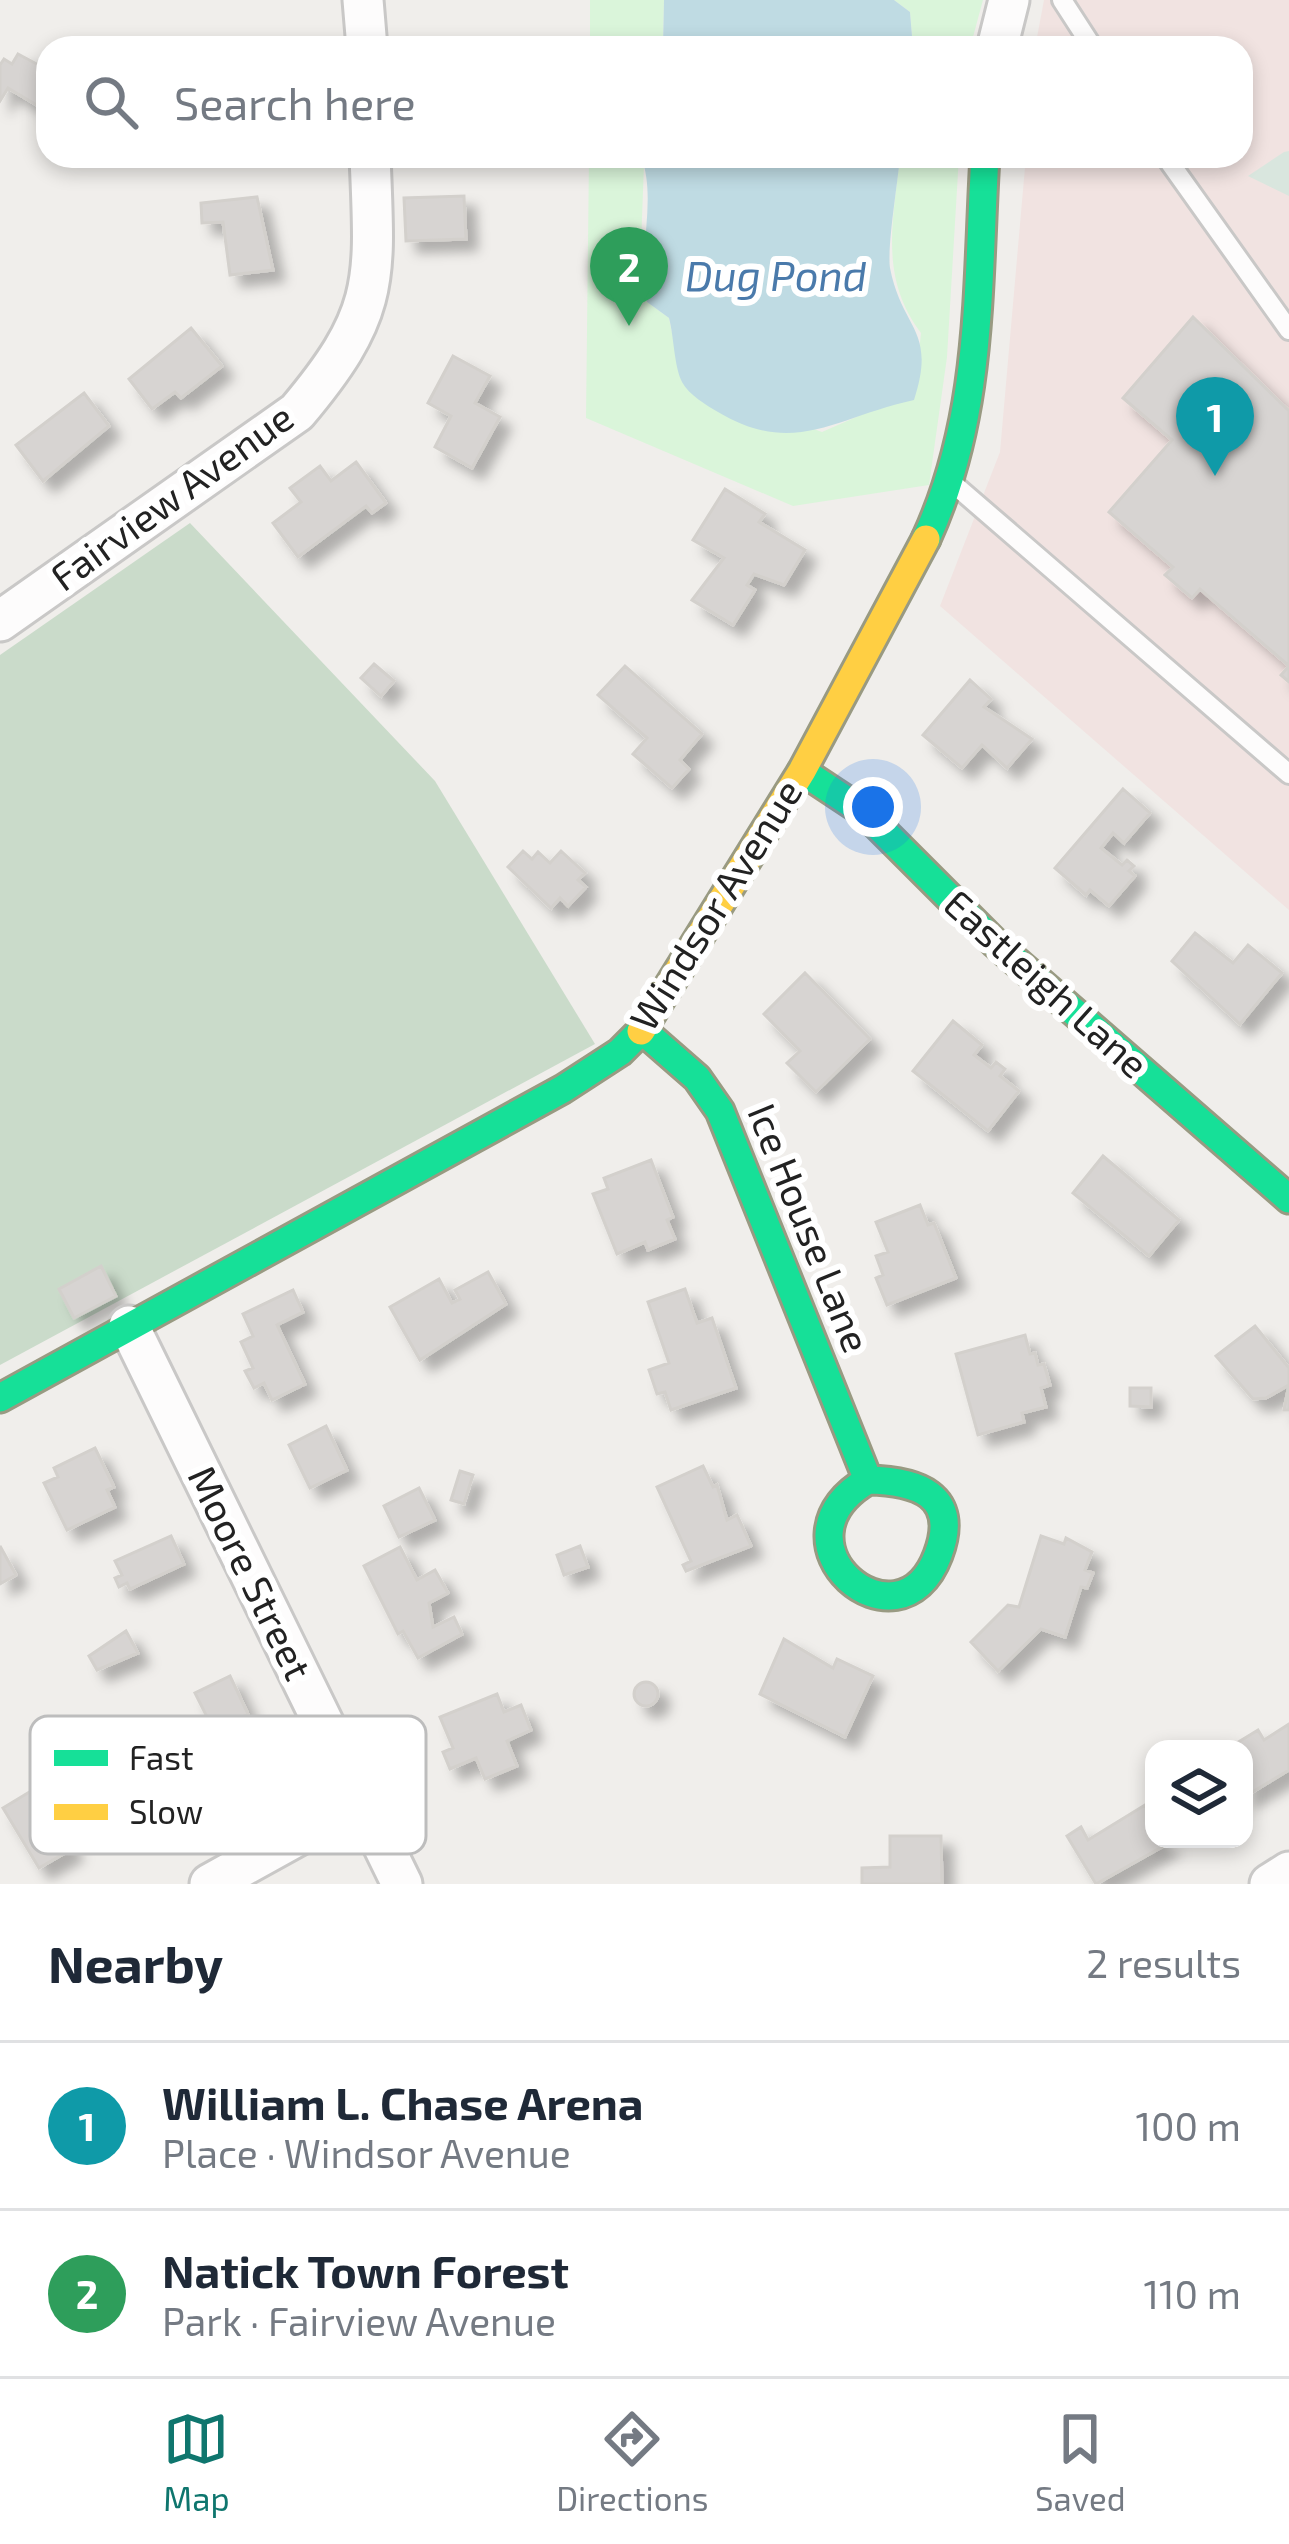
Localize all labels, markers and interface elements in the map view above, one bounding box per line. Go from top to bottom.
search box [36,36,1253,168]
icon: search [78,69,144,135]
text: Search here [174,75,416,129]
pin: 2 [590,227,668,326]
water label: Dug Pond [685,249,867,300]
pin: 1 [1176,377,1254,476]
street label: Fairview Avenue [41,392,301,599]
street label: Windsor Avenue [619,770,811,1038]
your location [843,777,903,837]
street label: Eastleigh Lane [935,879,1159,1087]
street label: Ice House Lane [739,1096,882,1358]
street label: Moore Street [179,1458,323,1687]
legend [30,1716,426,1854]
text: Fast [129,1737,193,1777]
map controls [1145,1740,1253,1848]
button: layers [1145,1740,1253,1848]
text: Slow [129,1791,203,1831]
text: Nearby [48,1932,223,1993]
text: 2 results [1086,1939,1241,1986]
text: William L. Chase Arena [162,2075,644,2129]
text: 1 [79,2102,95,2149]
text: 100 m [1136,2102,1241,2149]
text: Place · Windsor Avenue [162,2129,571,2176]
text: Natick Town Forest [162,2243,569,2297]
text: 2 [76,2270,98,2317]
text: 110 m [1144,2270,1241,2317]
text: Park · Fairview Avenue [162,2297,556,2344]
tab: Map [163,2406,230,2518]
tab: Directions [556,2406,708,2518]
tab: Saved [1035,2406,1126,2518]

